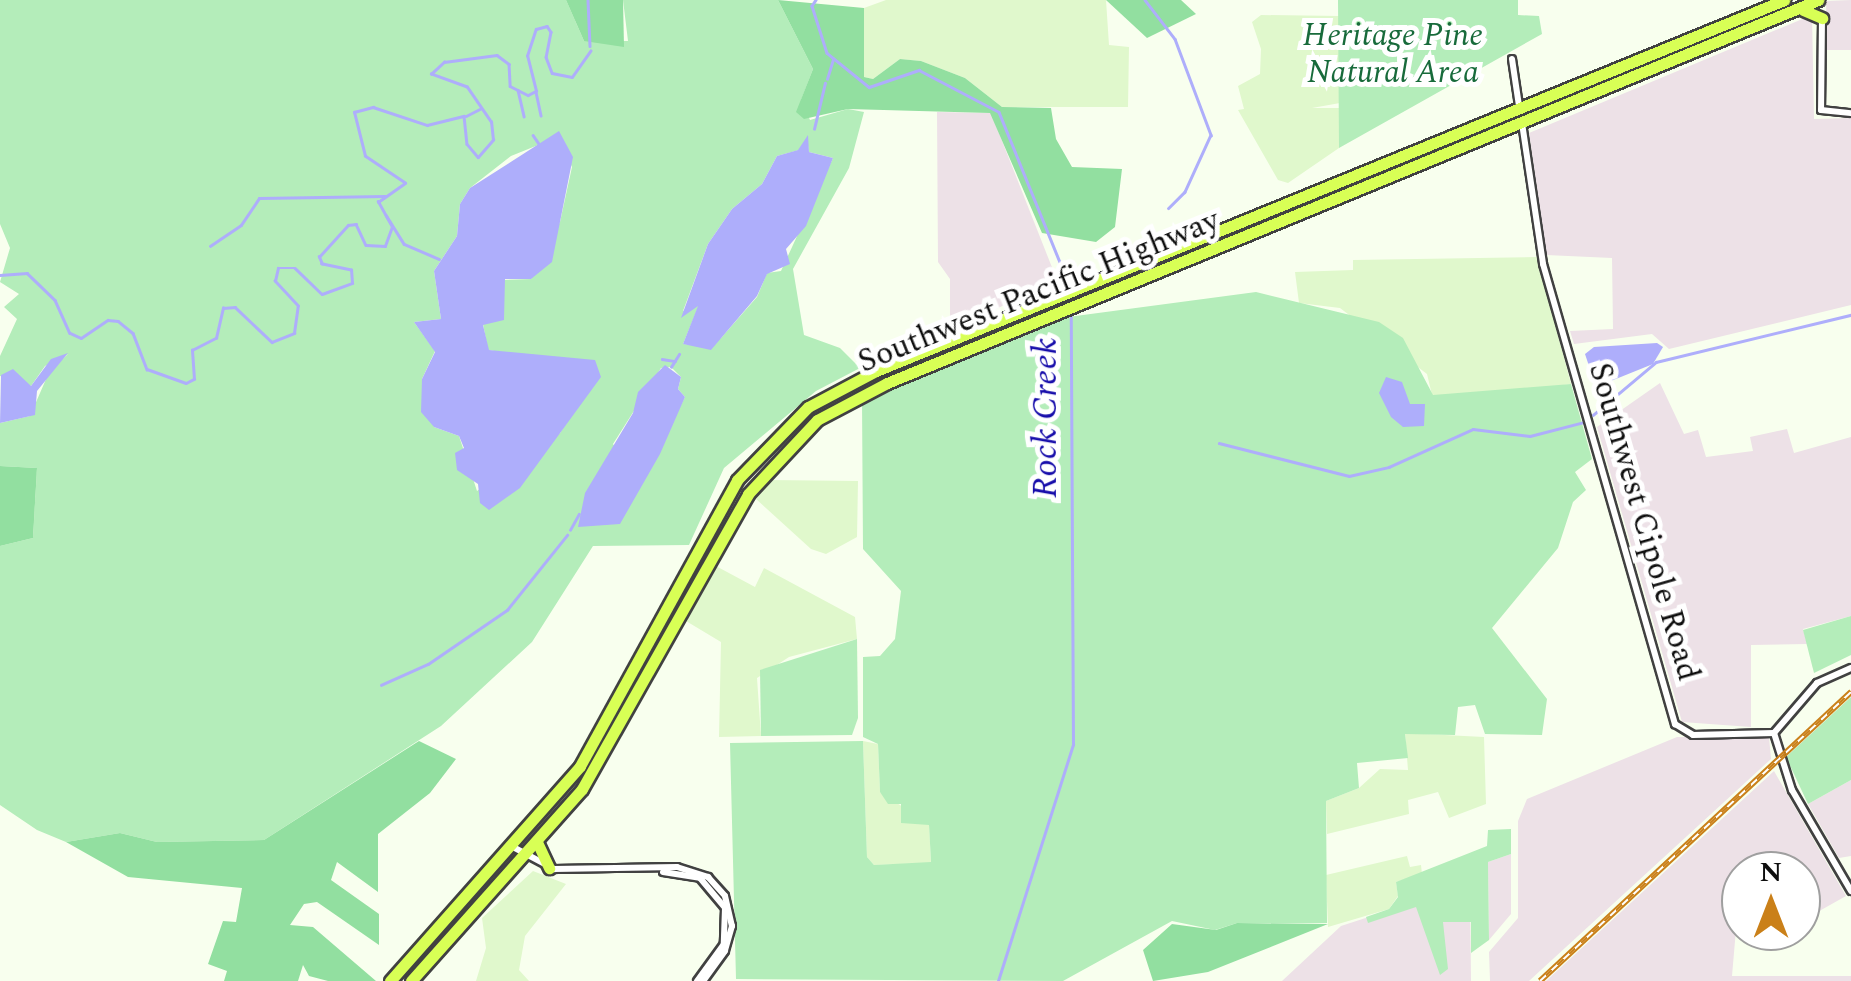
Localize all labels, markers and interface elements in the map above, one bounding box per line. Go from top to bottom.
park label: Heritage Pine Natural Area [1303,18,1483,93]
street label: Southwest Pacific Highway [853,202,1225,382]
water label: Rock Creek [1025,338,1067,498]
street label: Southwest Cipole Road [1579,359,1707,685]
north arrow [1721,851,1821,951]
text: N [1760,851,1782,894]

